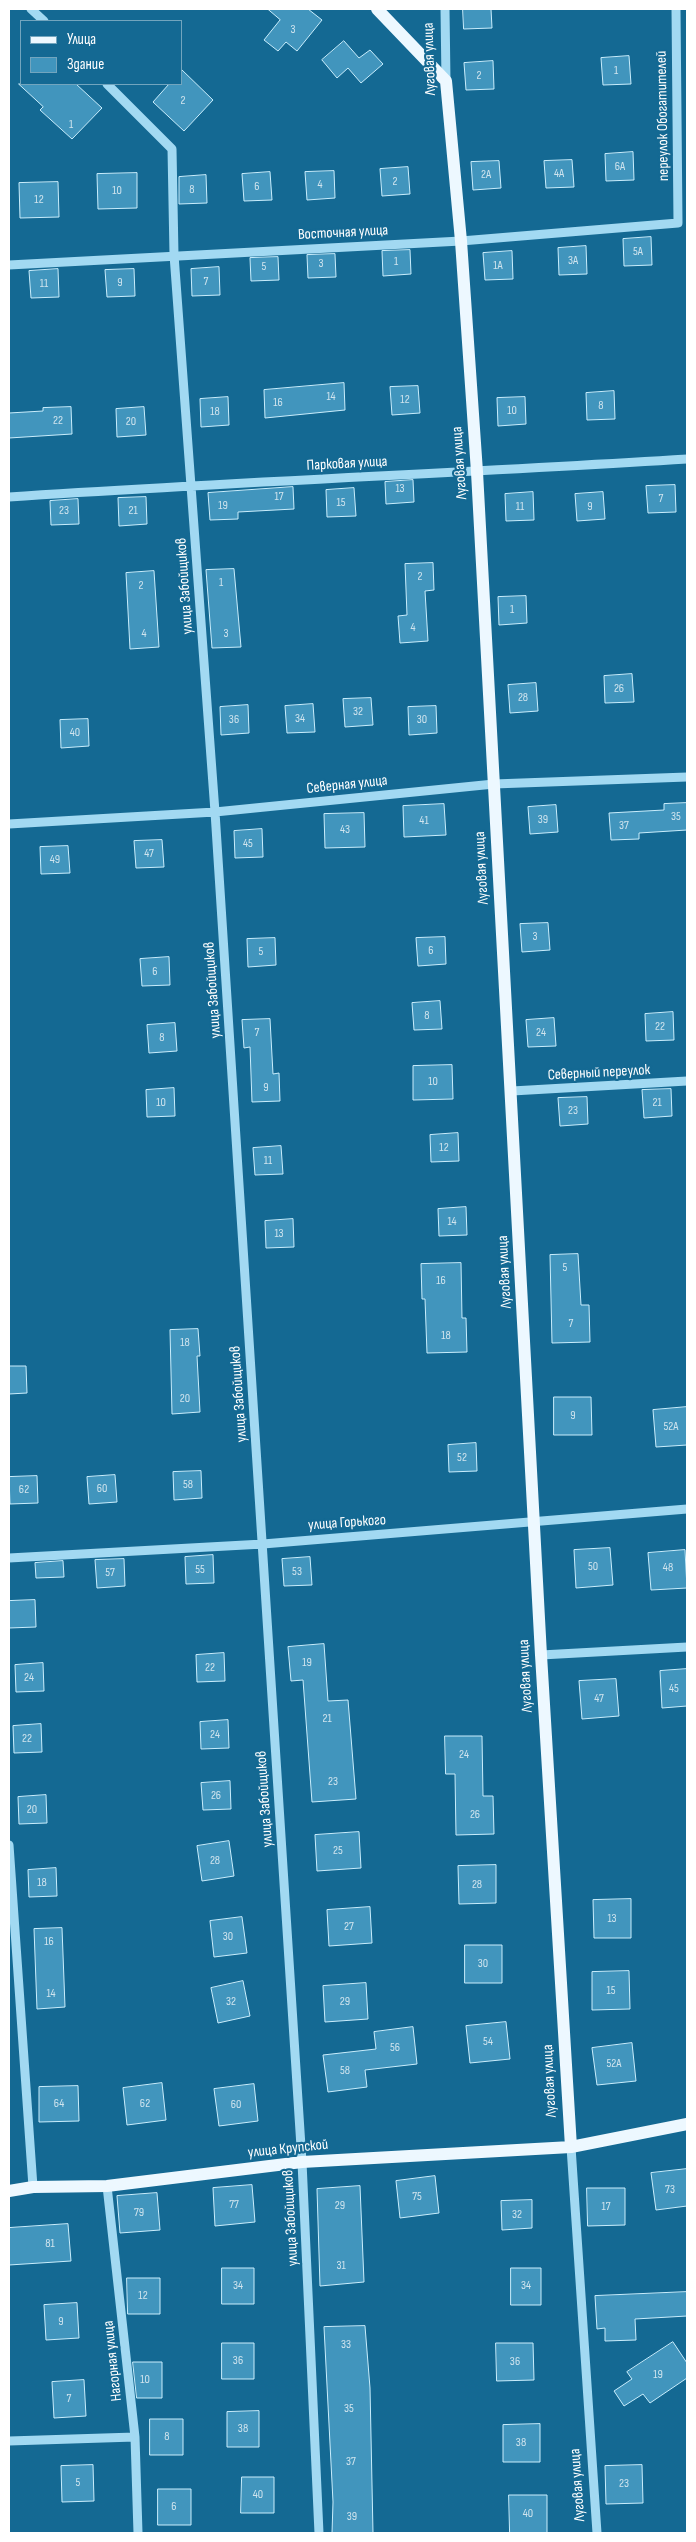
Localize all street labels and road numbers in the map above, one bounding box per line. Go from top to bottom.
street label: Луговая улица [420,22,440,96]
street label: переулок Обогатителей [653,51,673,181]
street label: Восточная улица [297,222,389,244]
street label: Луговая улица [448,426,472,500]
street label: Парковая улица [306,453,388,475]
street label: улица Забойщиков [173,537,197,635]
street label: Северная улица [306,772,388,798]
street label: Луговая улица [471,831,493,905]
street label: улица Забойщиков [201,941,225,1039]
street label: Северный переулок [547,1061,651,1085]
street label: Луговая улица [494,1235,516,1309]
street label: улица Забойщиков [227,1345,251,1443]
street label: улица Горького [307,1511,387,1535]
street label: Луговая улица [515,1639,537,1713]
street label: улица Забойщиков [253,1750,277,1848]
street label: Луговая улица [539,2044,561,2118]
street label: улица Крупской [247,2136,329,2162]
street label: улица Забойщиков [279,2169,303,2267]
street label: Нагорная улица [100,2320,126,2402]
street label: Луговая улица [566,2448,590,2522]

